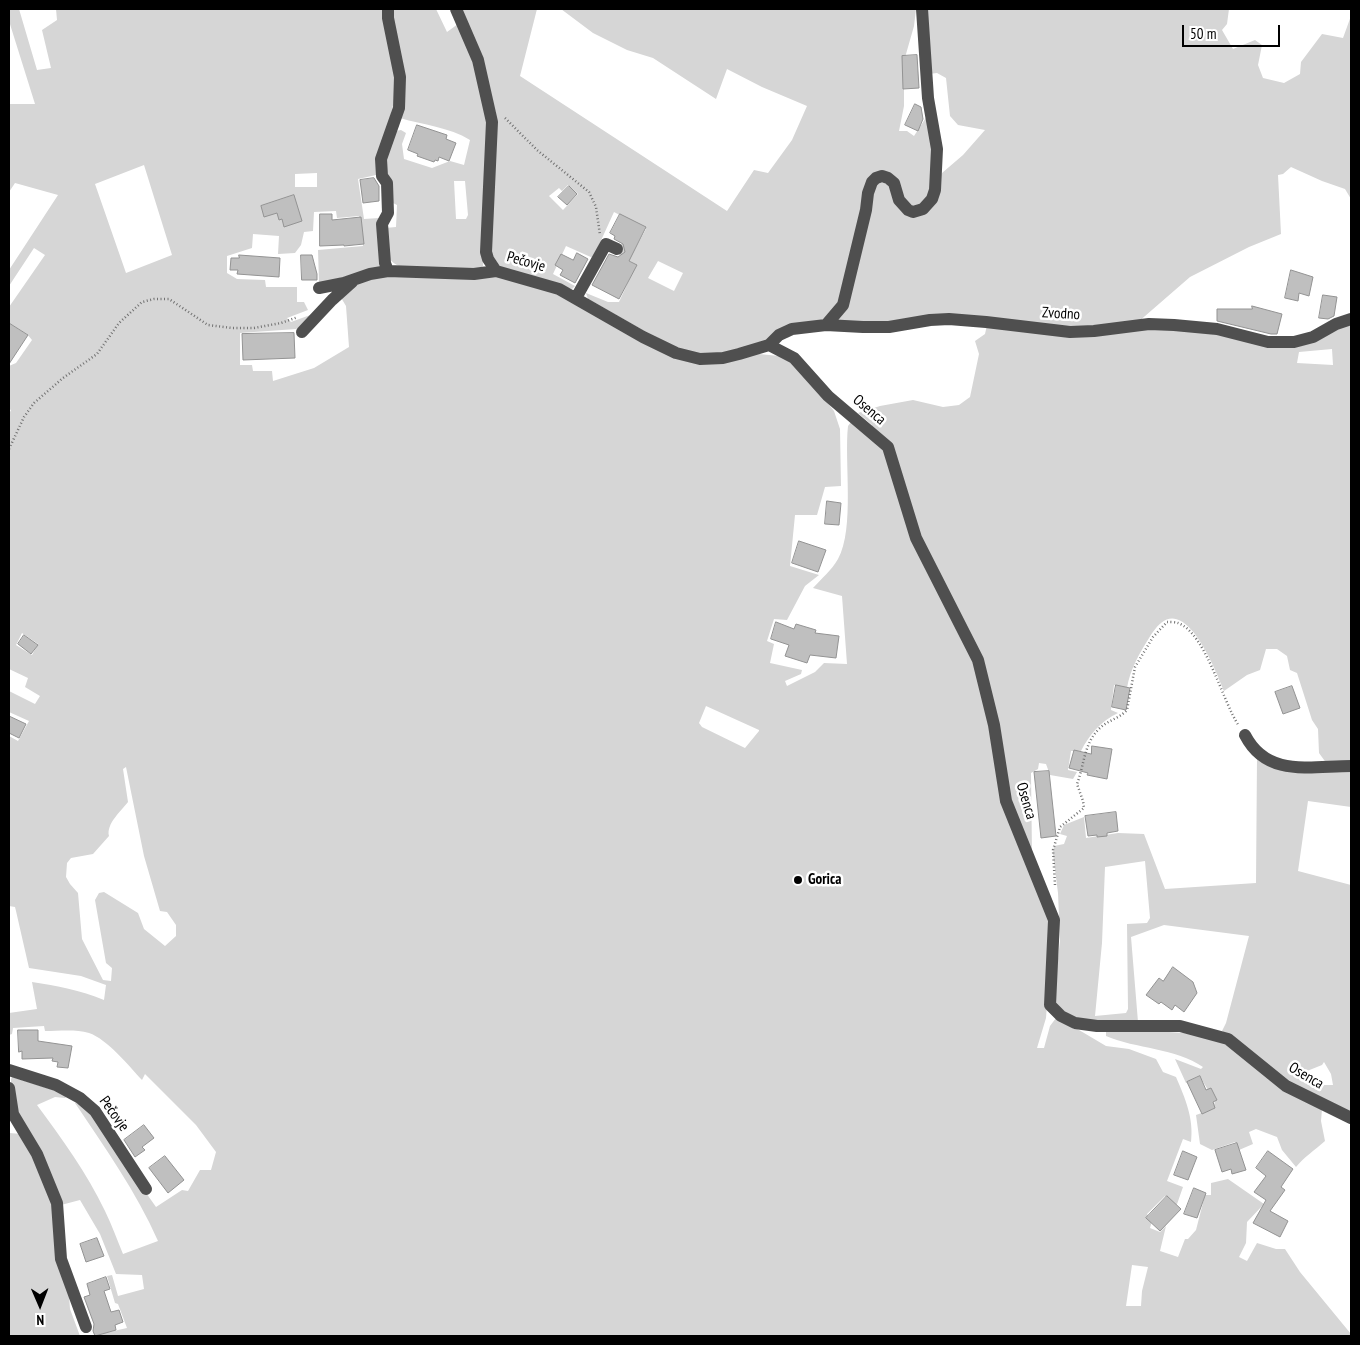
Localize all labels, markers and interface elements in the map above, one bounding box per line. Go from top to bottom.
scale bar [1185,15,1282,47]
text: 50 m [1190,24,1216,43]
street label: Pečovje [505,248,547,276]
street label: Zvodno [1041,304,1081,324]
street label: Osenca [849,391,889,429]
street label: Osenca [1012,780,1040,822]
place label: Gorica [808,871,841,889]
marker: Gorica [792,874,804,886]
street label: Osenca [1285,1059,1327,1093]
street label: Pečovje [95,1093,133,1135]
north arrow [15,1280,65,1330]
text: N [36,1311,44,1329]

